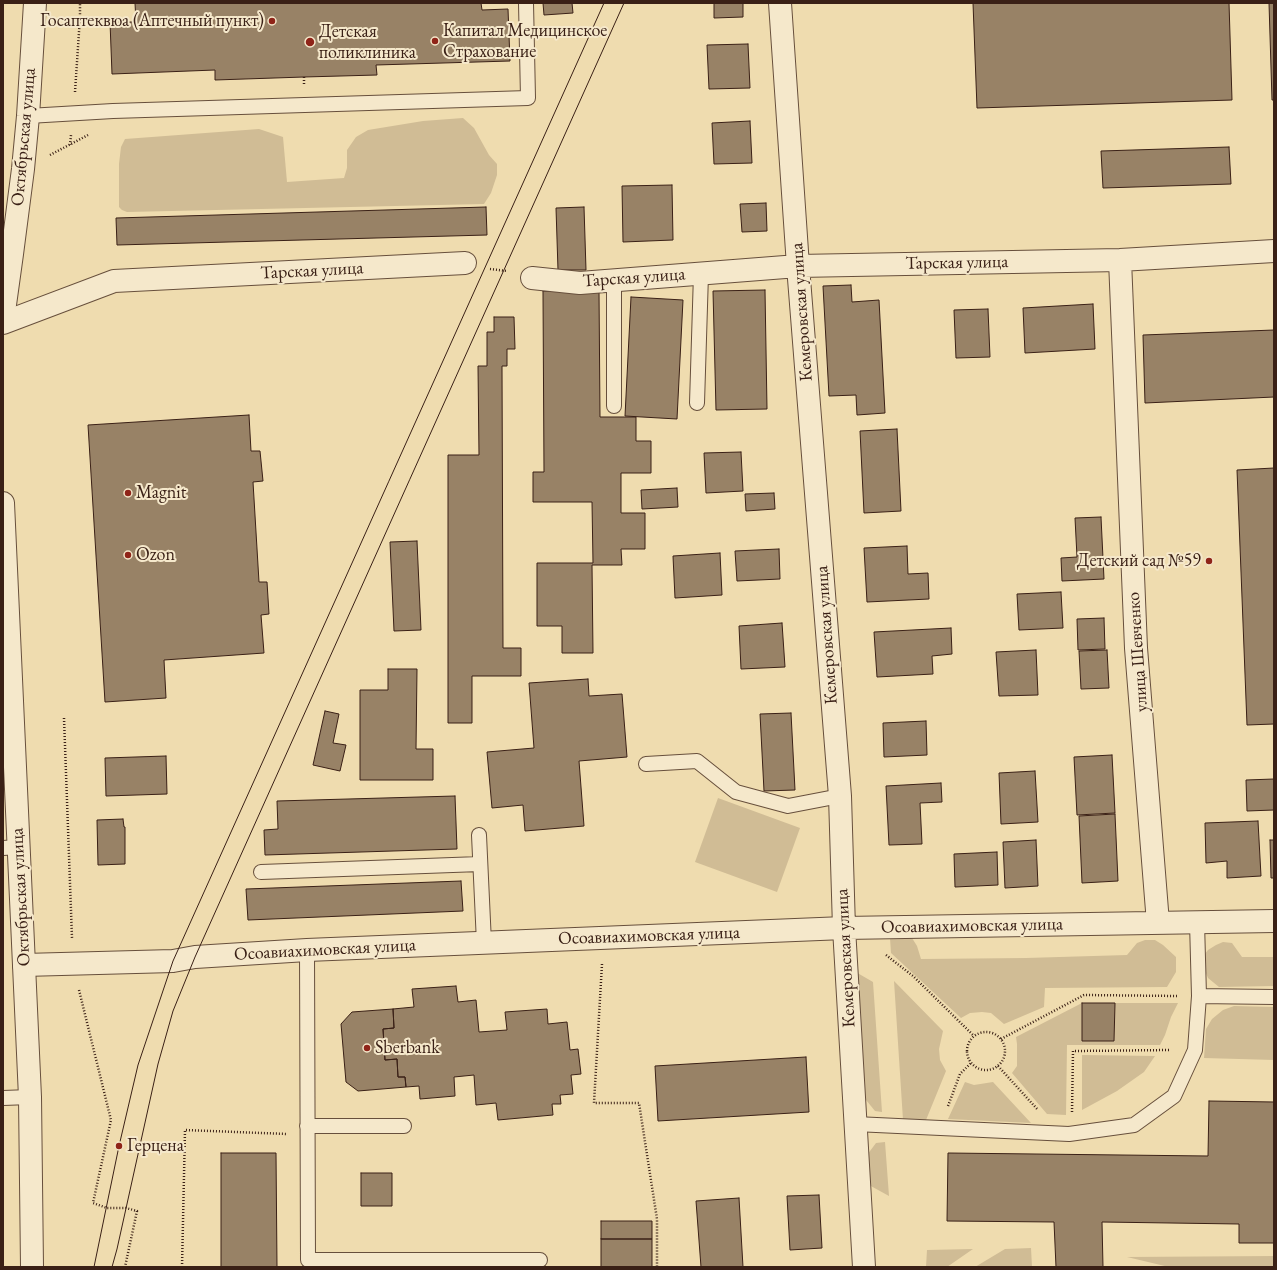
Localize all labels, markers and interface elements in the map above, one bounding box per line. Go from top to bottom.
place label: Госаптеквюа (Аптечный пункт) [40,10,264,32]
marker: Госаптеквюа (Аптечный пункт) [267,16,277,26]
place label: Капитал Медицинское Страхование [443,20,607,62]
place label: Детская поликлиника [319,21,416,64]
marker: Детская поликлиника [304,36,316,48]
marker: Капитал Медицинское Страхование [430,36,440,46]
street label: Октябрьская улица [7,67,41,207]
street label: Кемеровская улица [786,242,818,382]
street label: Тарская улица [905,251,1009,275]
street label: Тарская улица [260,258,364,284]
street label: Тарская улица [582,264,686,292]
place label: Magnit [136,482,186,504]
marker: Magnit [123,488,133,498]
place label: Ozon [136,544,175,566]
marker: Ozon [123,550,133,560]
place label: Детский сад №59 [1077,550,1201,572]
marker: Детский сад №59 [1204,556,1214,566]
street label: Кемеровская улица [811,565,843,705]
street label: улица Шевченко [1123,591,1153,713]
street label: Октябрьская улица [7,827,35,967]
street label: Кемеровская улица [832,888,860,1028]
street label: Осоавиахимовская улица [881,914,1063,938]
street label: Осоавиахимовская улица [558,922,740,950]
street label: Осоавиахимовская улица [234,934,416,966]
place label: Sberbank [375,1037,440,1059]
marker: Sberbank [362,1043,372,1053]
place label: Герцена [127,1135,184,1157]
marker: Герцена [114,1141,124,1151]

